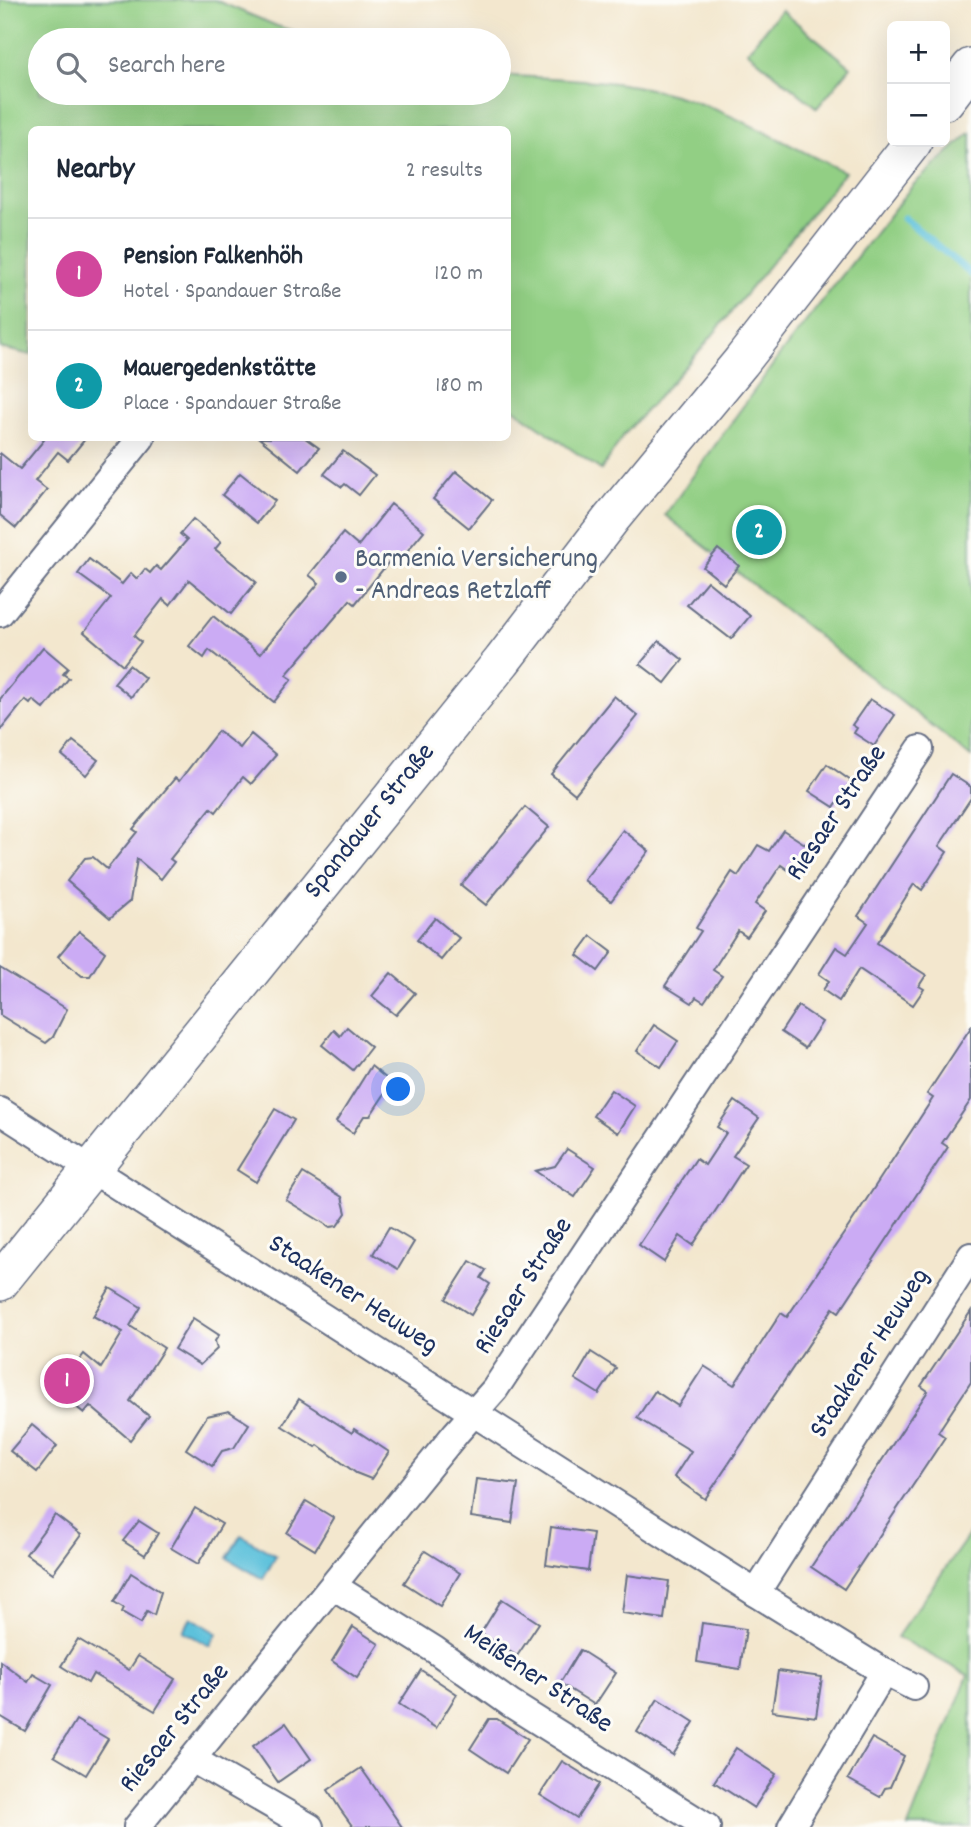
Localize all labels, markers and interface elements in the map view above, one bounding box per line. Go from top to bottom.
map controls [887,21,950,147]
button: + [887,21,950,84]
search box [28,28,511,105]
icon: search [52,48,90,86]
text: Search here [108,48,226,85]
button: − [887,84,950,147]
text: Nearby [56,150,134,193]
text: 2 results [406,155,483,188]
text: Pension Falkenhöh [123,239,303,276]
text: 1 [76,258,82,291]
text: 120 m [434,258,483,291]
text: Hotel · Spandauer Straße [123,276,341,309]
text: Mauergedenkstätte [123,351,316,388]
text: 2 [74,370,84,403]
text: 180 m [435,370,483,403]
text: Place · Spandauer Straße [123,388,341,421]
pin: 2 [736,506,782,558]
place label: Barmenia Versicherung - Andreas Retzlaff [355,541,598,613]
marker: Barmenia Versicherung - Andreas Retzlaff [333,569,349,585]
street label: Spandauer Straße [295,735,447,909]
street label: Riesaer Straße [778,738,898,890]
your location [381,1072,415,1106]
street label: Riesaer Straße [465,1210,585,1364]
street label: Staakener Heuweg [259,1226,445,1366]
street label: Staakener Heuweg [801,1261,941,1447]
pin: 1 [44,1355,90,1407]
street label: Meißener Straße [454,1615,620,1745]
street label: Riesaer Straße [111,1655,241,1803]

